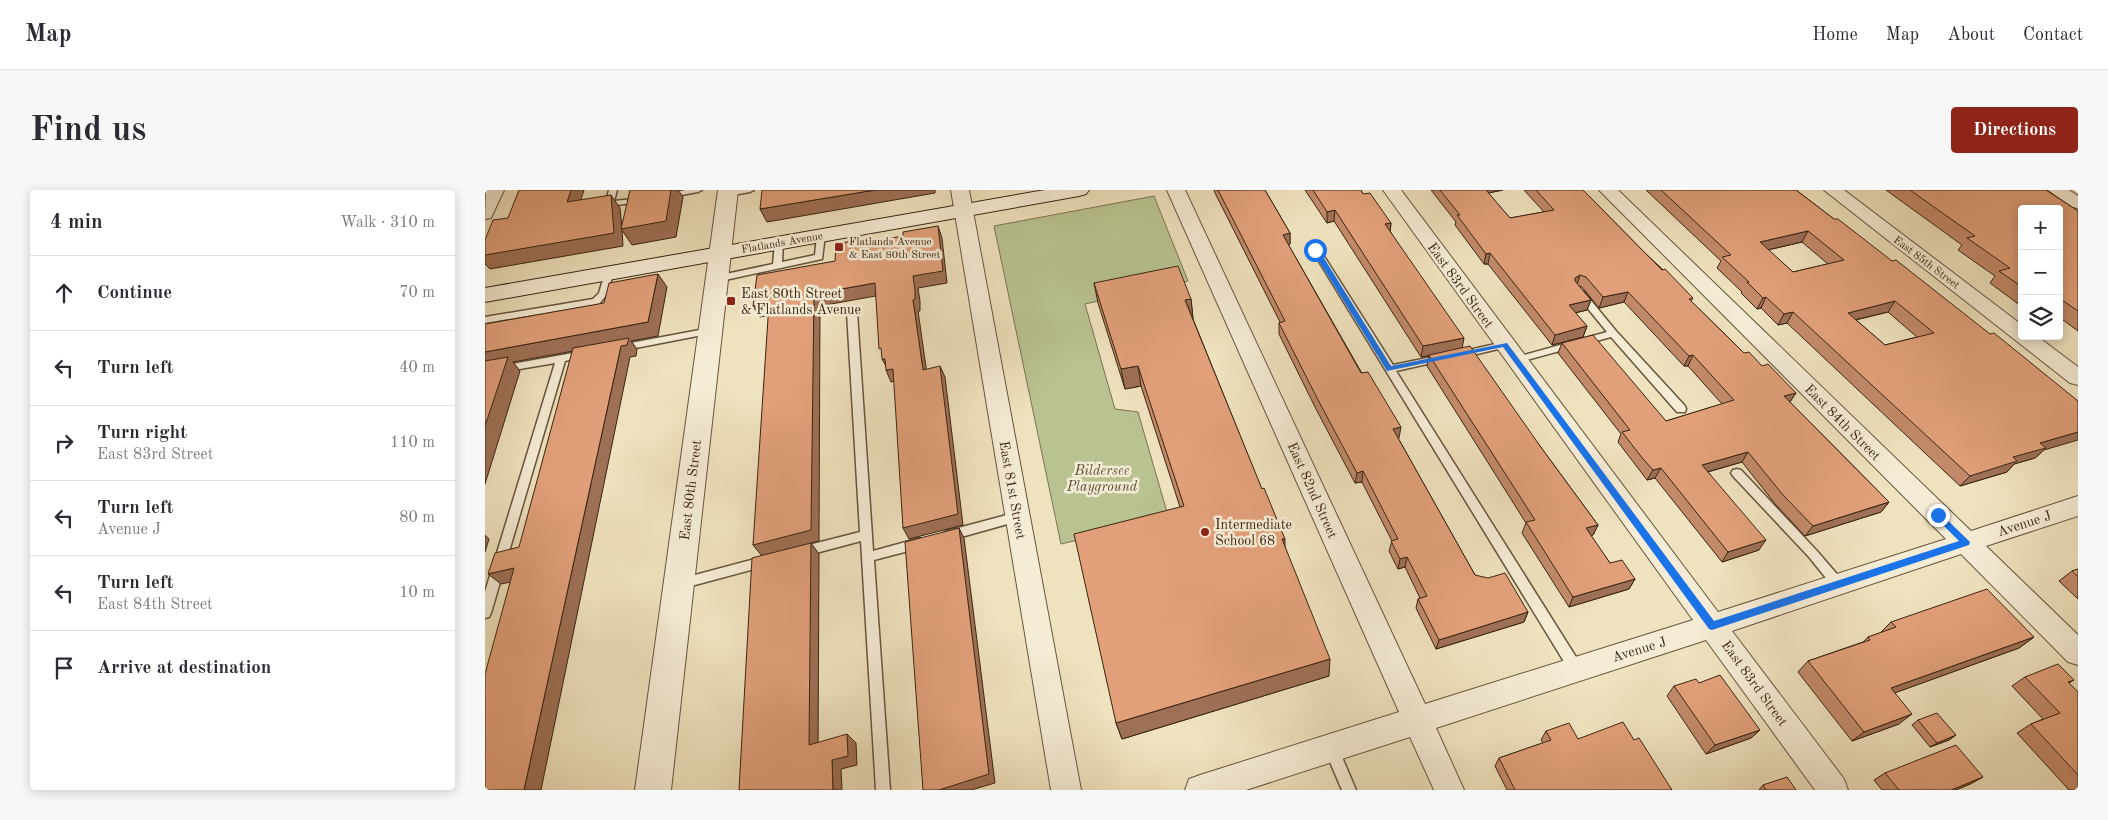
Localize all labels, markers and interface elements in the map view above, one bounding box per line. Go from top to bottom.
text: Map [25,23,72,47]
text: Home [1812,26,1858,44]
text: Map [1886,26,1919,44]
text: About [1947,26,1995,44]
text: Contact [2023,26,2083,44]
button: Directions [1951,107,2078,153]
text: Find us [30,113,146,148]
map controls [2018,205,2063,340]
button: + [2018,205,2063,250]
text: 4 min [50,212,103,233]
text: Walk · 310 m [340,215,435,231]
street label: Flatlands Avenue [741,231,824,256]
street label: East 85th Street [1891,235,1961,292]
place label: Flatlands Avenue & East 80th Street [849,237,940,261]
route start [1304,239,1327,262]
street label: East 83rd Street [1425,240,1496,331]
marker: Flatlands Avenue & East 80th Street [833,241,845,253]
button: − [2018,250,2063,295]
icon: ahead [50,279,78,307]
text: Continue [97,284,172,303]
text: 70 m [399,285,435,301]
place label: East 80th Street & Flatlands Avenue [741,287,861,317]
marker: East 80th Street & Flatlands Avenue [725,295,737,307]
button: layers [2018,295,2063,340]
icon: left [50,354,78,382]
text: Turn left [97,359,174,378]
text: 40 m [399,360,435,376]
street label: East 84th Street [1802,382,1883,464]
text: Turn right [97,424,187,443]
icon: right [50,429,78,457]
text: 110 m [390,435,435,451]
street label: East 80th Street [678,439,704,541]
street label: East 81st Street [996,440,1028,541]
street label: East 82nd Street [1285,440,1340,541]
text: East 83rd Street [97,447,213,463]
park label: Bildersee Playground [1066,464,1138,495]
text: Turn left [97,499,174,518]
icon: left [50,504,78,532]
route end [1927,504,1950,527]
street label: Avenue J [1996,509,2053,539]
text: 80 m [399,510,435,526]
place label: Intermediate School 68 [1215,518,1292,548]
text: Avenue J [97,522,161,538]
marker: Intermediate School 68 [1199,526,1211,538]
text: Turn left [97,574,174,593]
icon: left [50,579,78,607]
text: 10 m [399,585,435,601]
text: East 84th Street [97,597,213,613]
street label: Avenue J [1610,635,1669,665]
street label: East 83rd Street [1719,638,1790,729]
icon: arrive [50,654,78,682]
text: Arrive at destination [97,659,271,678]

